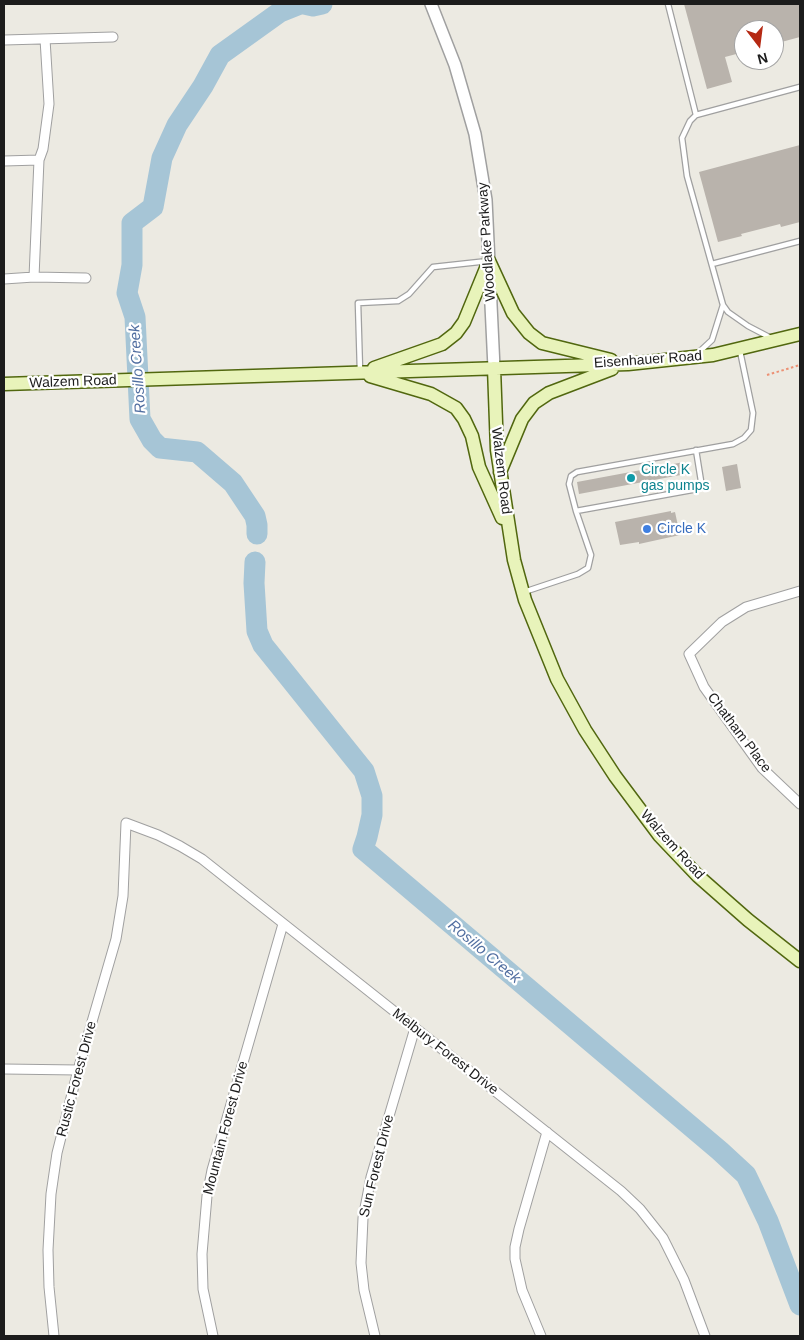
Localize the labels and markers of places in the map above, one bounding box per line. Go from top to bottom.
place label: Circle K gas pumps [641,462,709,494]
marker: Circle K gas pumps [625,472,637,484]
place label: Circle K [657,521,706,537]
marker: Circle K [641,523,653,535]

